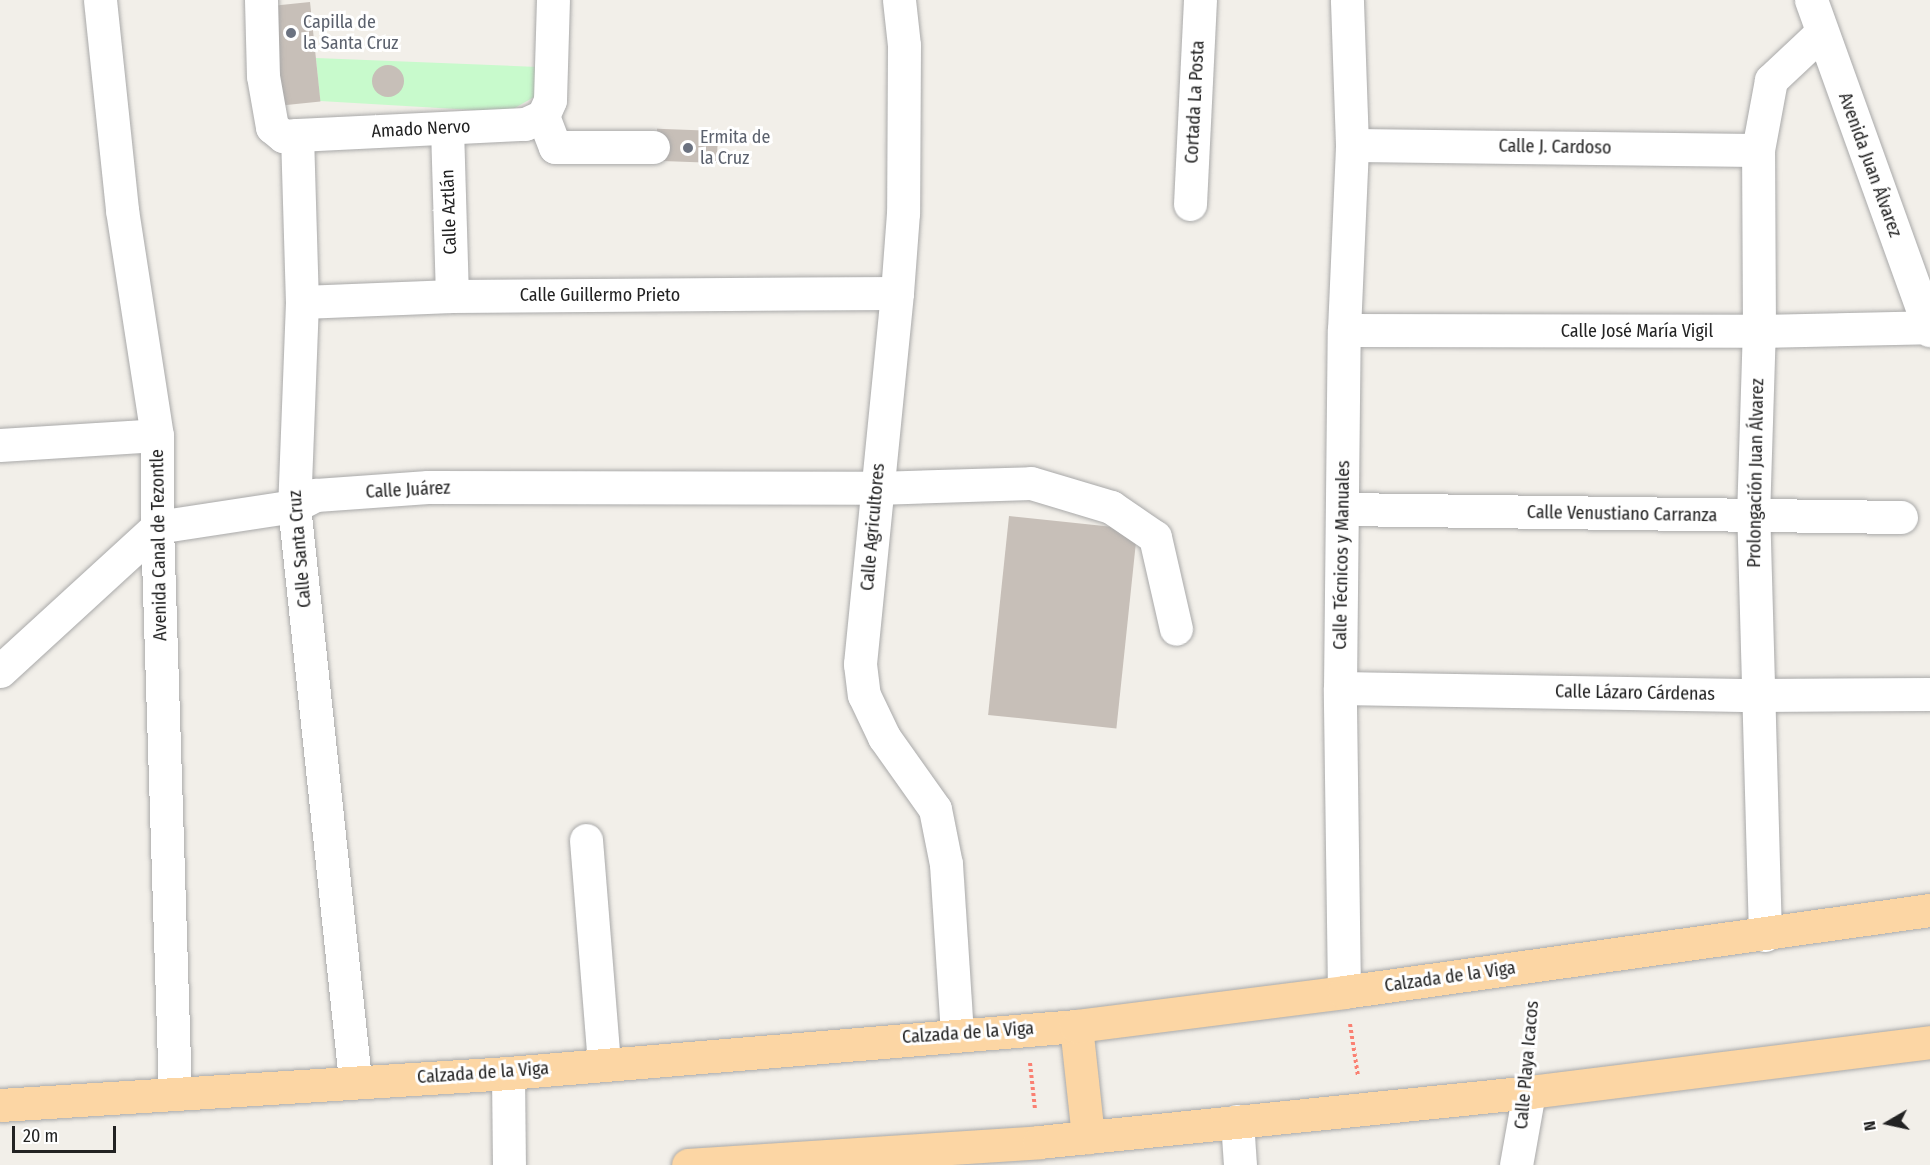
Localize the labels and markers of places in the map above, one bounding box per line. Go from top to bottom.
place label: Capilla de la Santa Cruz [303,12,398,54]
marker: Capilla de la Santa Cruz [284,26,298,40]
place label: Ermita de la Cruz [700,127,770,170]
marker: Ermita de la Cruz [681,141,695,155]

